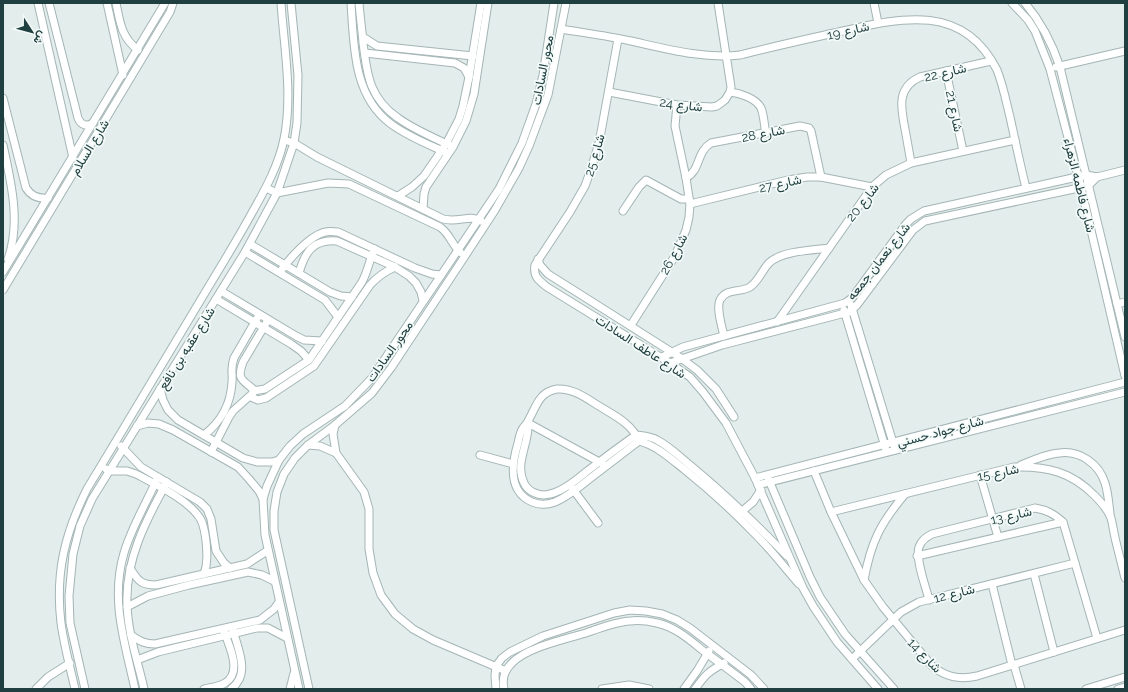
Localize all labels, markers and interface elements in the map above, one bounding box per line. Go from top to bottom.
north arrow [12,12,52,52]
street label: شارع 19 [826,18,871,45]
text: ش [31,28,49,47]
street label: محور السادات [528,34,558,107]
street label: شارع 22 [922,60,968,87]
street label: شارع 21 [941,89,966,134]
street label: شارع 24 [658,94,703,117]
street label: شارع السلام [67,116,114,179]
street label: شارع 28 [740,122,786,147]
street label: شارع 25 [581,132,610,179]
street label: شارع فاطمه الزهراء [1059,136,1099,234]
street label: شارع 27 [757,172,803,197]
street label: شارع 20 [843,180,883,226]
street label: شارع نعمان جمعه [844,220,915,304]
street label: شارع 26 [656,231,692,278]
street label: شارع عقبه بن نافع [155,304,220,393]
street label: شارع عاطف السادات [591,311,689,383]
street label: محور السادات [363,318,417,385]
street label: شارع جواد حسني [895,413,986,453]
street label: شارع 15 [976,461,1021,486]
street label: شارع 13 [989,503,1034,529]
street label: شارع 12 [932,581,977,608]
street label: شارع 14 [903,635,945,677]

